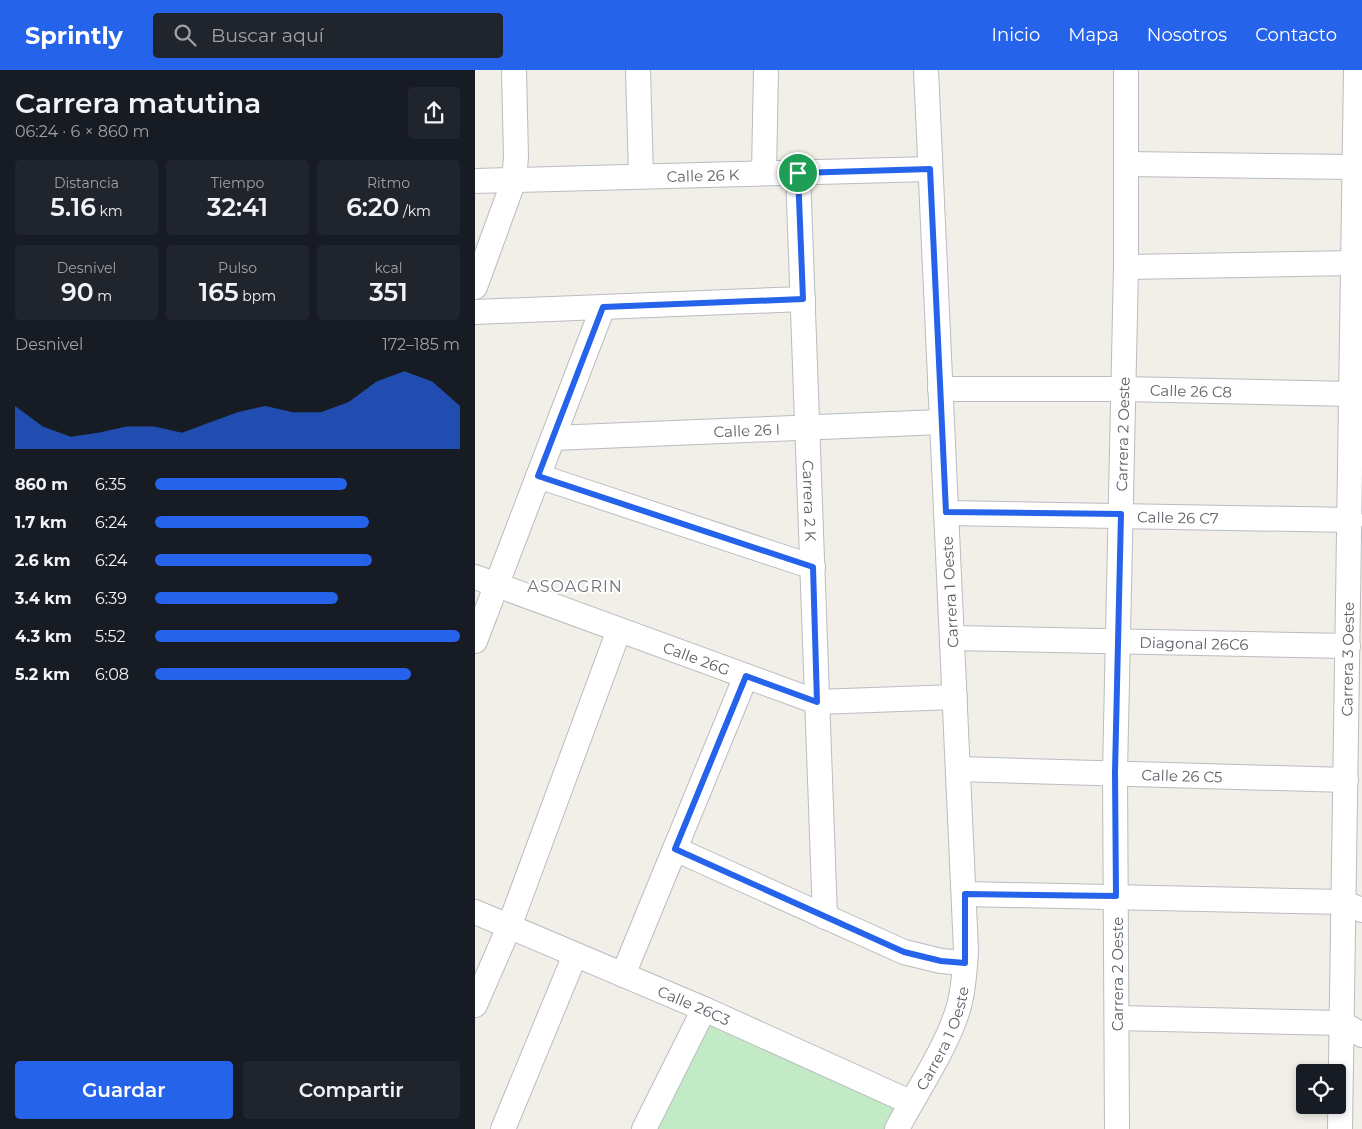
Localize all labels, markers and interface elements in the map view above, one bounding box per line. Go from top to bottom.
search box [153,13,503,58]
text: Sprintly [25,21,123,50]
icon: search [171,21,199,49]
text: Buscar aquí [211,24,324,47]
text: Inicio [992,24,1040,46]
text: Mapa [1068,24,1119,46]
text: Nosotros [1147,24,1227,46]
text: Contacto [1255,24,1337,46]
text: Carrera matutina [15,86,261,120]
button: share [408,87,460,139]
text: 06:24 · 6 × 860 m [15,122,150,141]
pin [777,152,819,194]
icon: arrive [784,159,812,187]
street label: Calle 26 K [666,165,740,185]
text: Distancia [54,174,119,192]
text: Tiempo [211,174,264,192]
text: Ritmo [367,174,410,192]
text: 5.16 [50,192,96,222]
text: 32:41 [207,192,268,222]
text: 6:20 [346,192,399,222]
text: km [96,202,123,220]
text: /km [399,202,431,220]
text: Desnivel [57,259,116,277]
text: Pulso [218,259,257,277]
text: kcal [375,259,402,277]
text: 90 [61,277,93,307]
text: 165 [199,277,239,307]
text: 351 [369,277,408,307]
text: m [93,287,112,305]
text: bpm [239,287,276,305]
text: Desnivel [15,335,83,354]
text: 172–185 m [382,335,460,354]
street label: Carrera 2 Oeste [1112,377,1133,492]
street label: Calle 26 C8 [1150,380,1232,401]
street label: Calle 26 I [713,419,780,441]
street label: Carrera 2 K [799,460,821,542]
text: 860 m [15,475,68,494]
text: 6:35 [95,475,126,494]
street label: Calle 26 C7 [1137,507,1219,527]
text: 1.7 km [15,513,67,532]
text: 6:24 [95,513,127,532]
street label: Carrera 1 Oeste [938,536,962,648]
text: 2.6 km [15,551,71,570]
text: 6:24 [95,551,127,570]
district label: ASOAGRIN [527,577,623,596]
text: 3.4 km [15,589,71,608]
text: 6:39 [95,589,127,608]
street label: Carrera 3 Oeste [1337,602,1357,717]
text: 4.3 km [15,627,72,646]
text: 5:52 [95,627,126,646]
street label: Diagonal 26C6 [1139,632,1249,653]
street label: Calle 26G [661,637,733,679]
text: 5.2 km [15,665,70,684]
text: 6:08 [95,665,129,684]
street label: Calle 26 C5 [1141,765,1223,786]
street label: Carrera 2 Oeste [1108,917,1127,1031]
street label: Calle 26C3 [655,981,733,1029]
street label: Carrera 1 Oeste [911,985,972,1094]
button: Guardar [15,1061,233,1119]
button: Compartir [243,1061,460,1119]
map controls [1296,1064,1346,1114]
button: locate [1296,1064,1346,1114]

